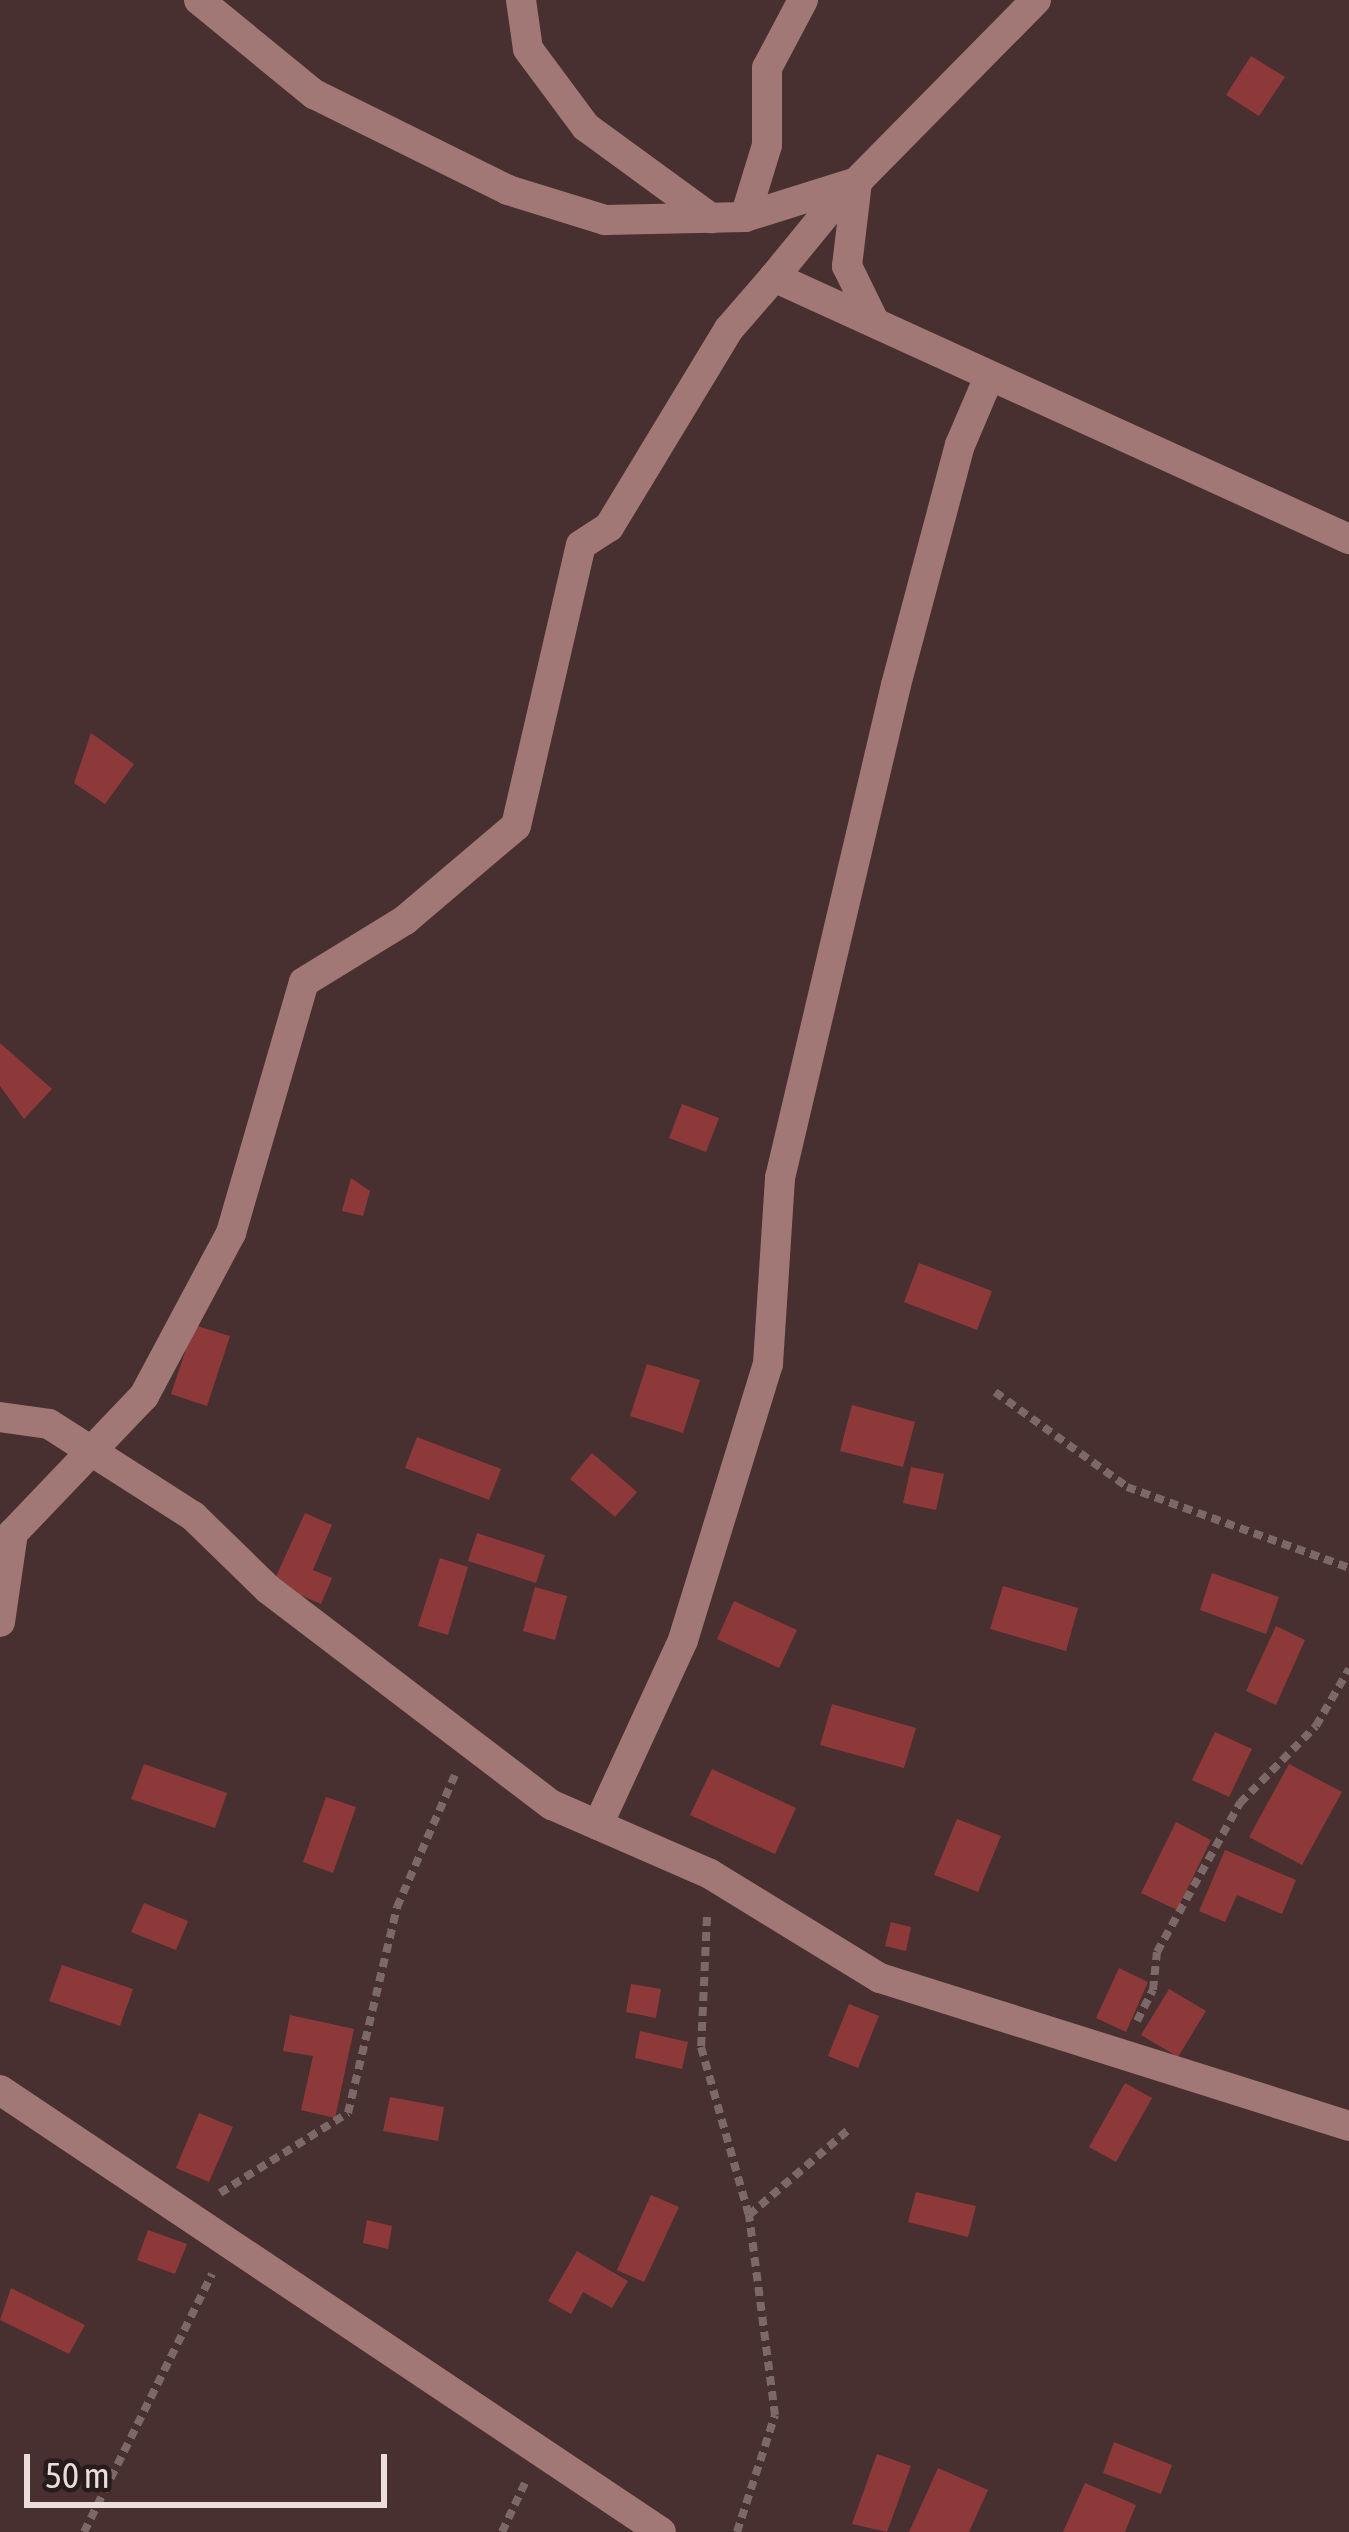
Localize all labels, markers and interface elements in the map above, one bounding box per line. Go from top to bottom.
scale bar [30,2430,393,2504]
text: 50 m [45,2454,110,2496]

